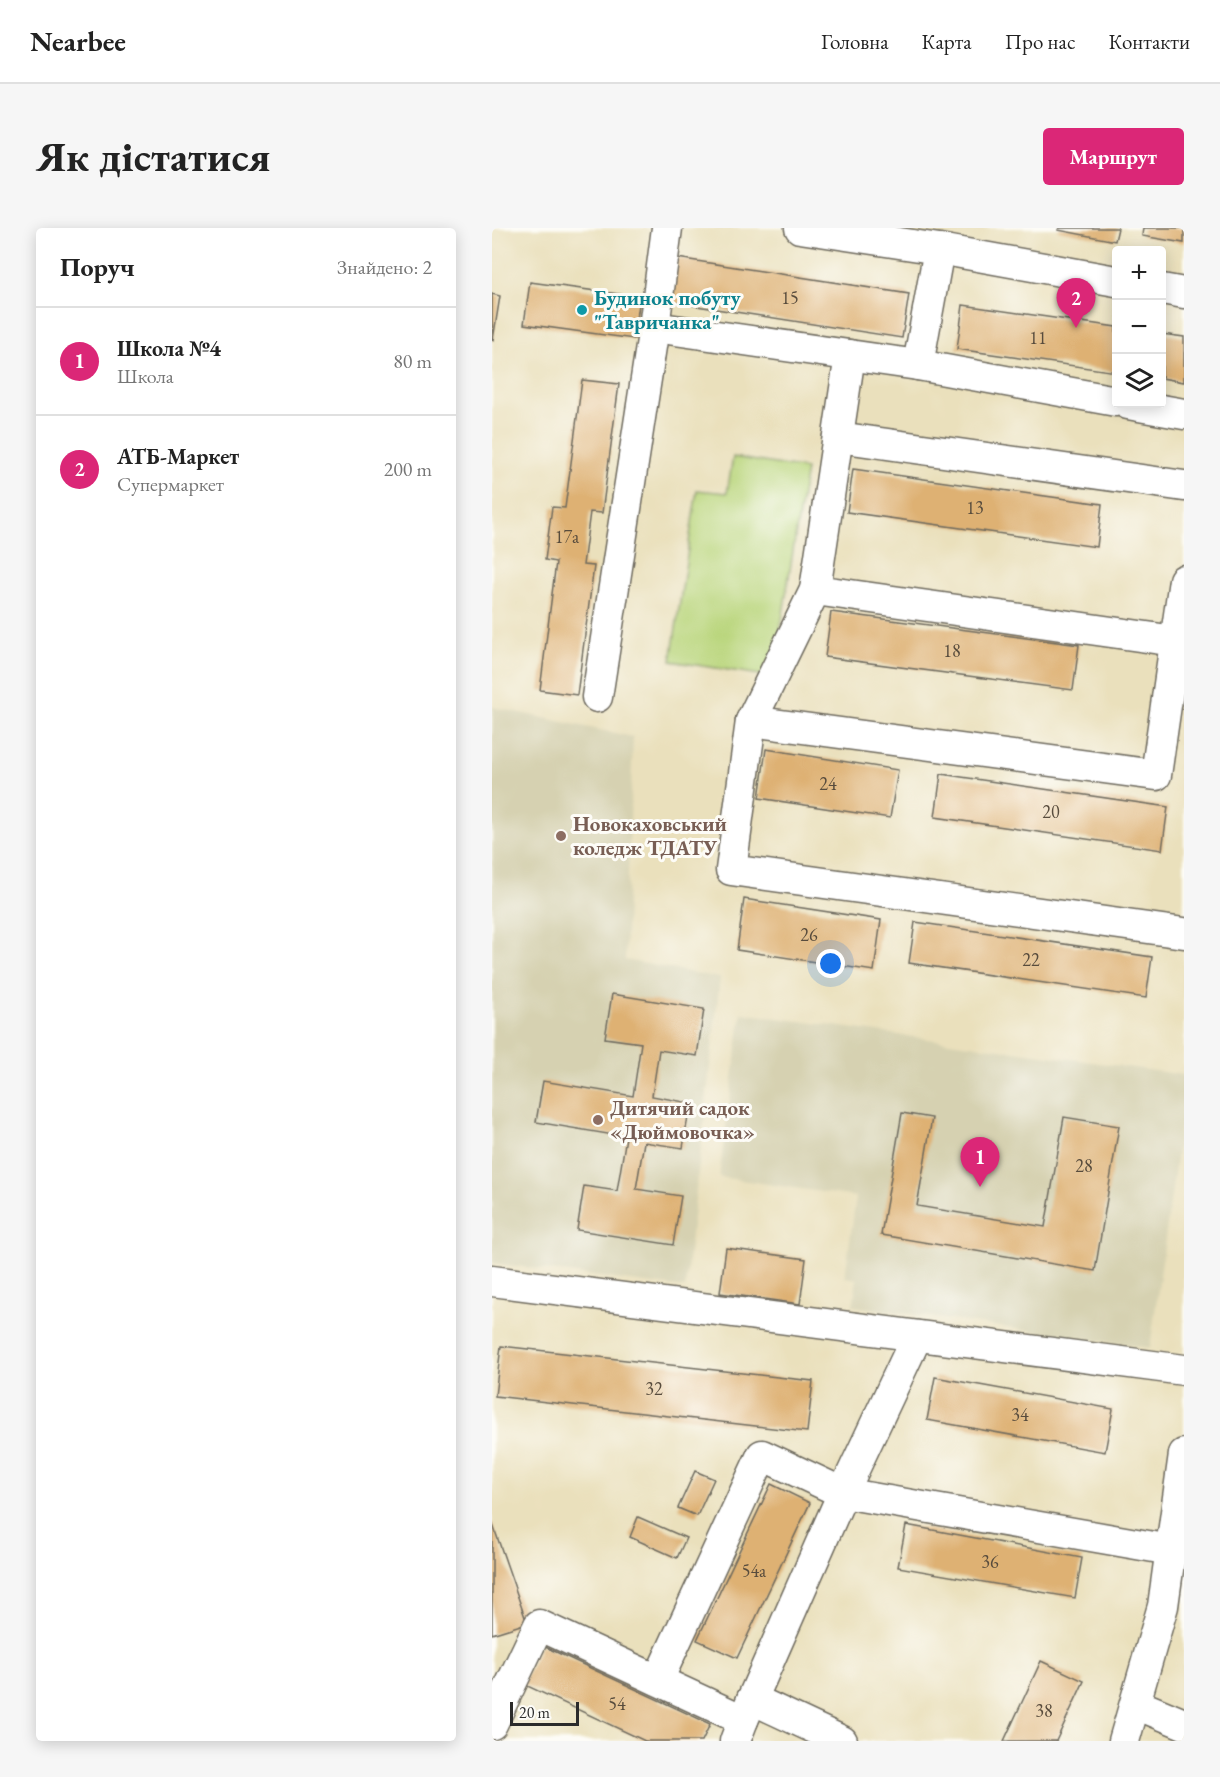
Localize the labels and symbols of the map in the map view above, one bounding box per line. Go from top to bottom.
pin: 2 [1056,279,1096,328]
place label: Будинок побуту "Тавричанка" [594,284,742,335]
house number: 15 [781,286,799,309]
marker: Будинок побуту "Тавричанка" [575,303,589,317]
house number: 11 [1029,326,1047,349]
house number: 13 [966,496,984,519]
house number: 17а [555,525,580,548]
house number: 18 [943,639,961,662]
house number: 24 [819,772,837,795]
house number: 20 [1042,800,1060,823]
place label: Новокаховський коледж ТДАТУ [573,810,727,861]
marker: Новокаховський коледж ТДАТУ [554,829,568,843]
house number: 26 [800,923,818,946]
house number: 22 [1022,948,1040,971]
your location [816,949,845,978]
place label: Дитячий садок «Дюймовочка» [610,1094,755,1145]
marker: Дитячий садок «Дюймовочка» [591,1113,605,1127]
pin: 1 [960,1138,1000,1187]
house number: 28 [1075,1154,1093,1177]
house number: 32 [645,1377,663,1400]
house number: 34 [1011,1403,1029,1426]
house number: 36 [981,1550,999,1573]
house number: 54а [742,1559,767,1582]
house number: 54 [608,1692,626,1715]
scale bar [510,1699,579,1726]
house number: 38 [1035,1699,1053,1722]

